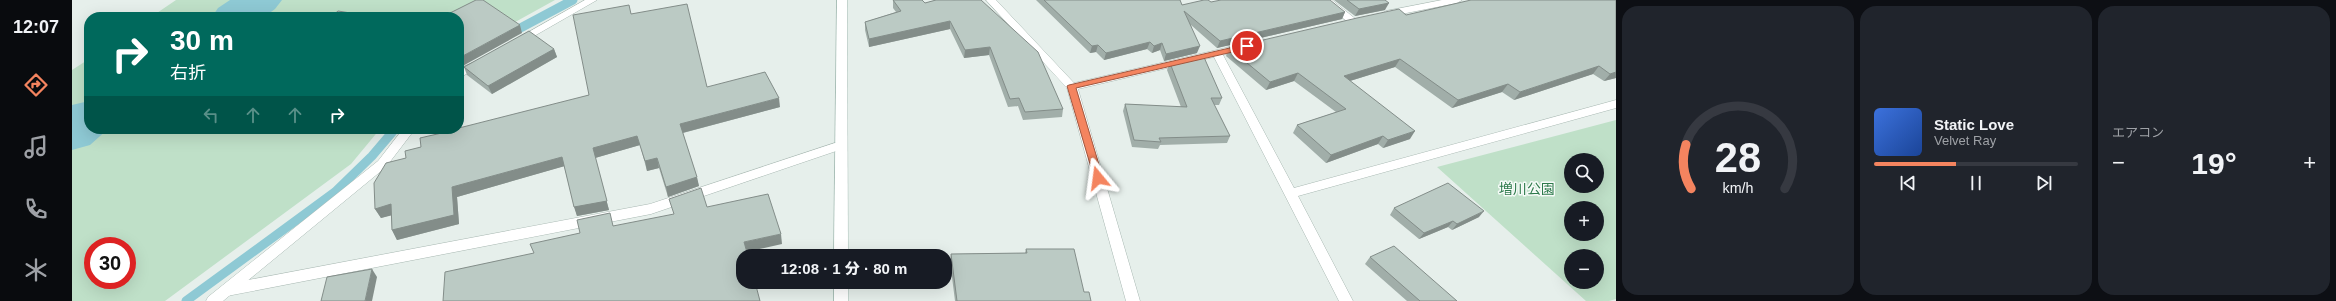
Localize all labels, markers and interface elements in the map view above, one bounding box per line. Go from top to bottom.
text: 12:07 [13,17,59,37]
text: 30 m [170,25,234,56]
icon: right [104,28,156,80]
pin [1230,29,1264,63]
icon: arrive [1236,35,1258,57]
text: 右折 [170,63,206,83]
icon: directions [22,71,50,99]
icon: left [200,104,222,126]
icon: ahead [242,104,264,126]
icon: ahead [284,104,306,126]
icon: right [326,104,348,126]
text: Static Love [1934,116,2014,133]
text: エアコン [2112,125,2164,140]
icon: music [22,133,50,161]
text: 28 [1715,133,1761,180]
text: Velvet Ray [1934,133,1996,148]
text: 19° [2191,147,2237,180]
text: − [2112,150,2125,175]
text: + [2303,150,2316,175]
map controls [1564,153,1604,289]
button: search [1564,153,1604,193]
position arrow [1077,157,1119,199]
icon: previous [1897,172,1919,194]
icon: pause [1965,172,1987,194]
icon: next [2033,172,2055,194]
text: km/h [1723,179,1754,195]
park label: 増川公園 [1499,181,1555,197]
icon: phone [22,195,50,223]
button: + [1564,201,1604,241]
speed limit sign: 30 [84,237,136,289]
button: − [1564,249,1604,289]
icon: climate [22,256,50,284]
text: 12:08 · 1 分 · 80 m [781,260,907,277]

